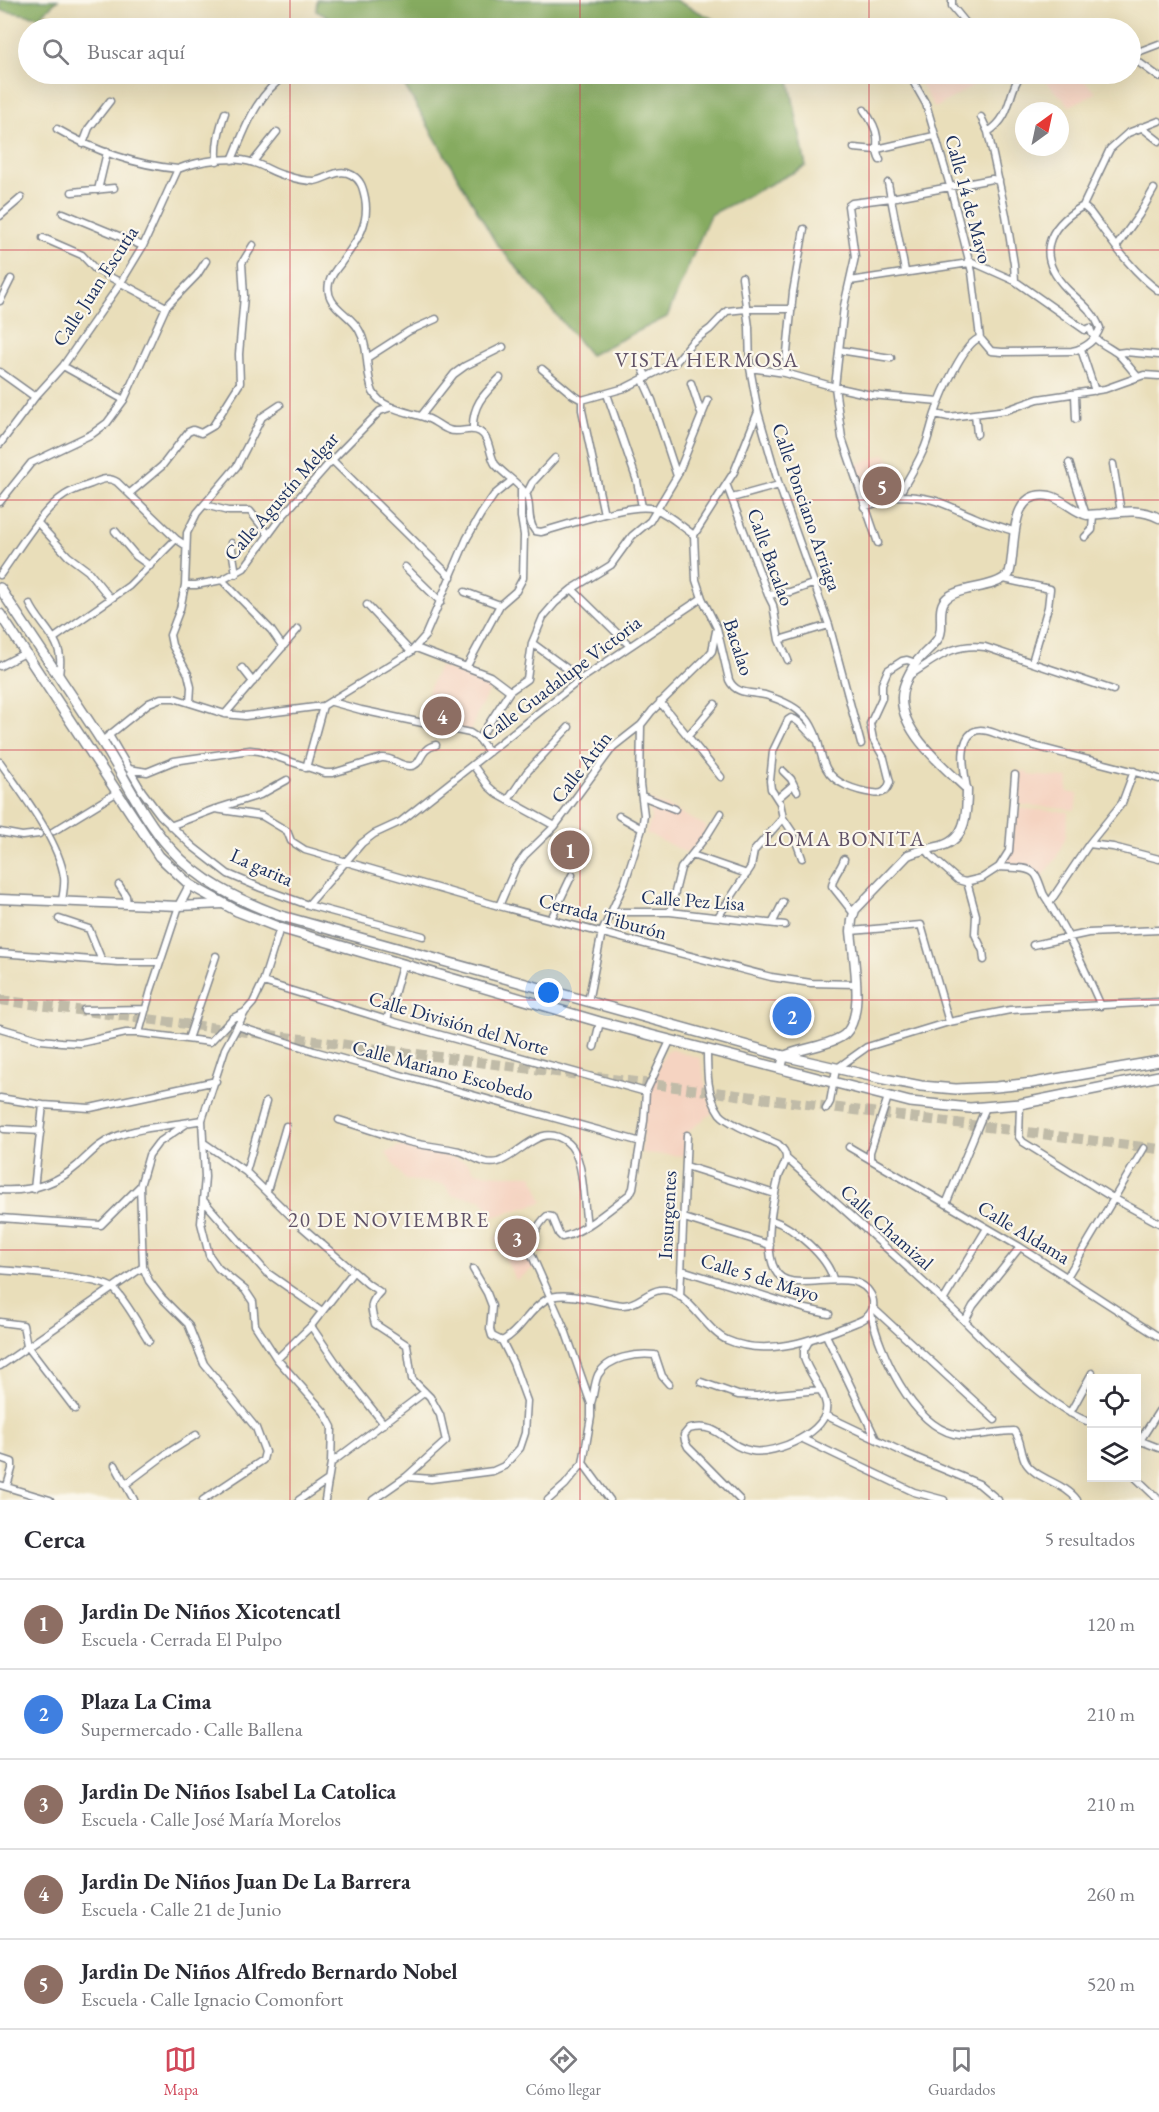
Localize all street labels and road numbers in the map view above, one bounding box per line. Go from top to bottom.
street label: Calle 14 de Mayo [939,132,999,266]
street label: Calle Juan Escutia [46,221,144,351]
street label: Calle Ponciano Arriaga [766,419,848,595]
street label: Calle Agustín Melgar [218,426,344,566]
street label: Calle Bacalao [741,505,801,609]
street label: Calle Guadalupe Victoria [476,609,646,747]
street label: Bacalao [718,615,760,679]
street label: Calle Atún [545,725,618,808]
street label: La garita [226,842,298,892]
street label: Calle Pez Lisa [640,883,746,917]
street label: Cerrada Tiburón [536,886,670,946]
street label: Calle División del Norte [366,985,552,1061]
street label: Calle Mariano Escobedo [350,1033,537,1107]
street label: Insurgentes [652,1170,682,1260]
street label: Calle Chamizal [835,1178,939,1276]
street label: Calle Aldama [973,1194,1075,1270]
street label: Calle 5 de Mayo [698,1247,823,1307]

